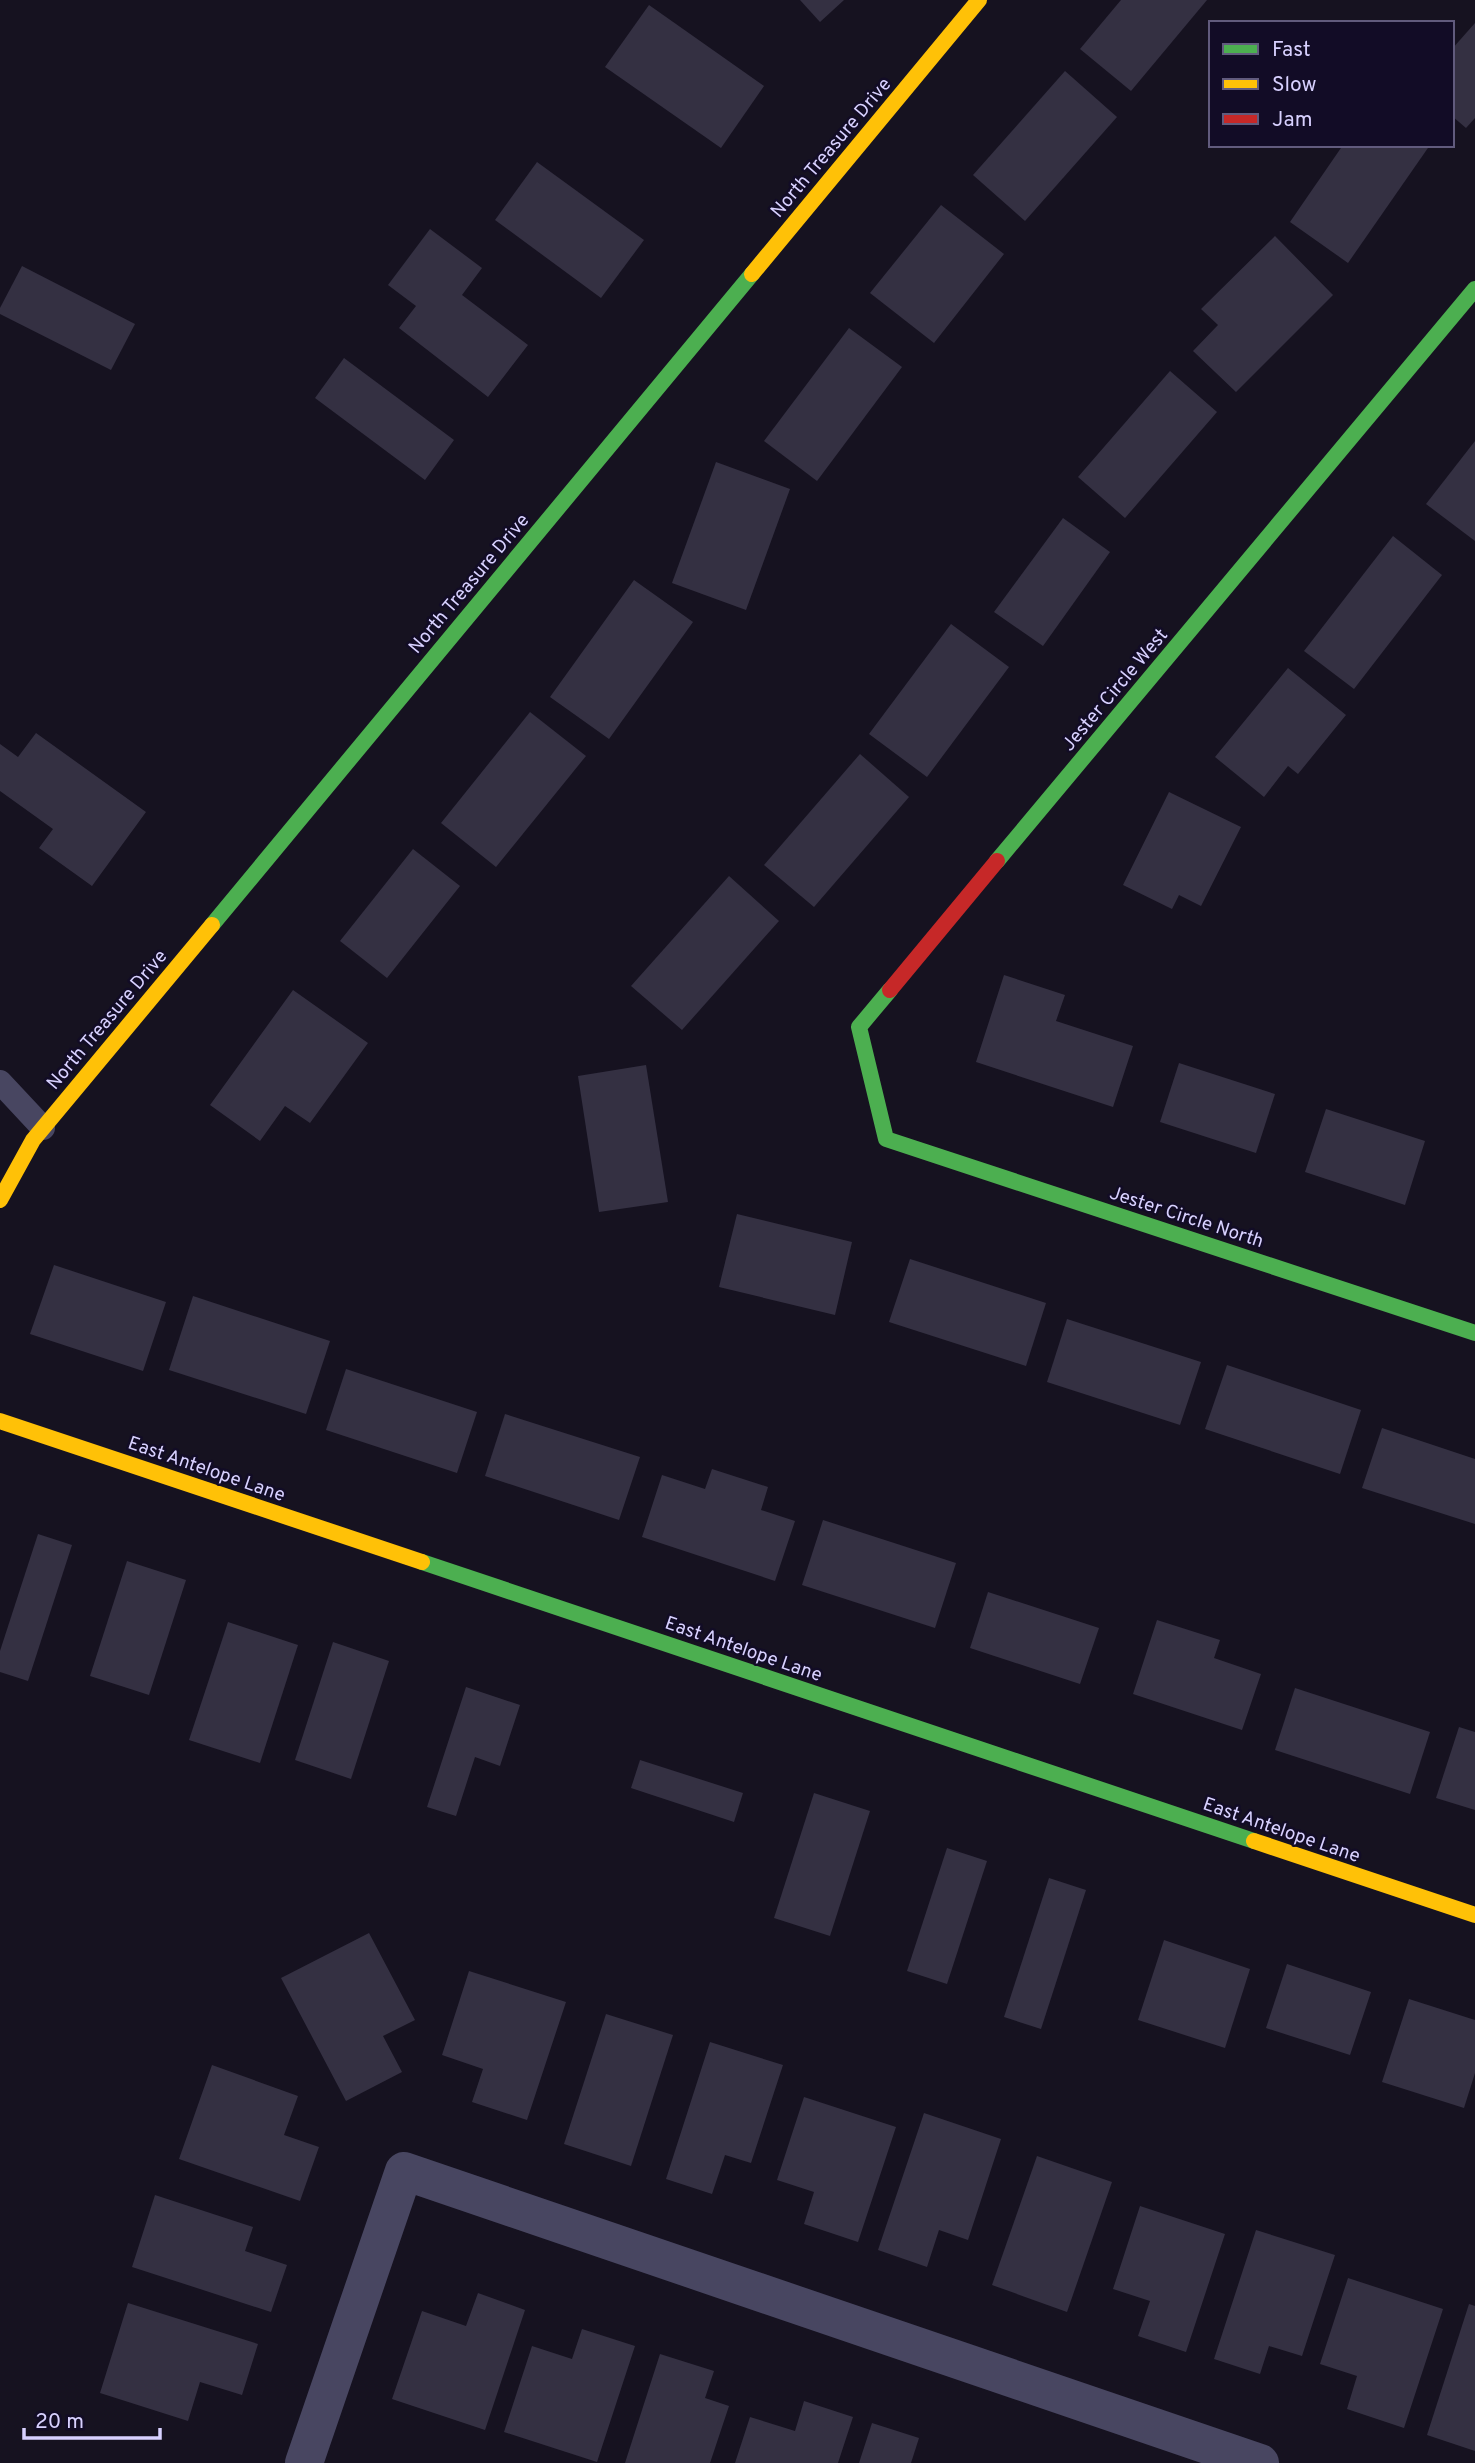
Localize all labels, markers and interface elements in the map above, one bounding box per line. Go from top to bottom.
legend [1209,21,1454,147]
text: Fast [1272,37,1311,64]
text: Slow [1272,72,1317,99]
street label: North Treasure Drive [766,73,897,223]
text: Jam [1272,107,1313,134]
street label: North Treasure Drive [404,509,535,659]
street label: Jester Circle West [1057,624,1174,756]
street label: North Treasure Drive [42,945,173,1095]
street label: Jester Circle North [1106,1182,1267,1254]
street label: East Antelope Lane [125,1432,288,1508]
street label: East Antelope Lane [662,1612,825,1688]
street label: East Antelope Lane [1200,1793,1363,1869]
scale bar [24,2396,161,2440]
text: 20 m [35,2409,84,2436]

